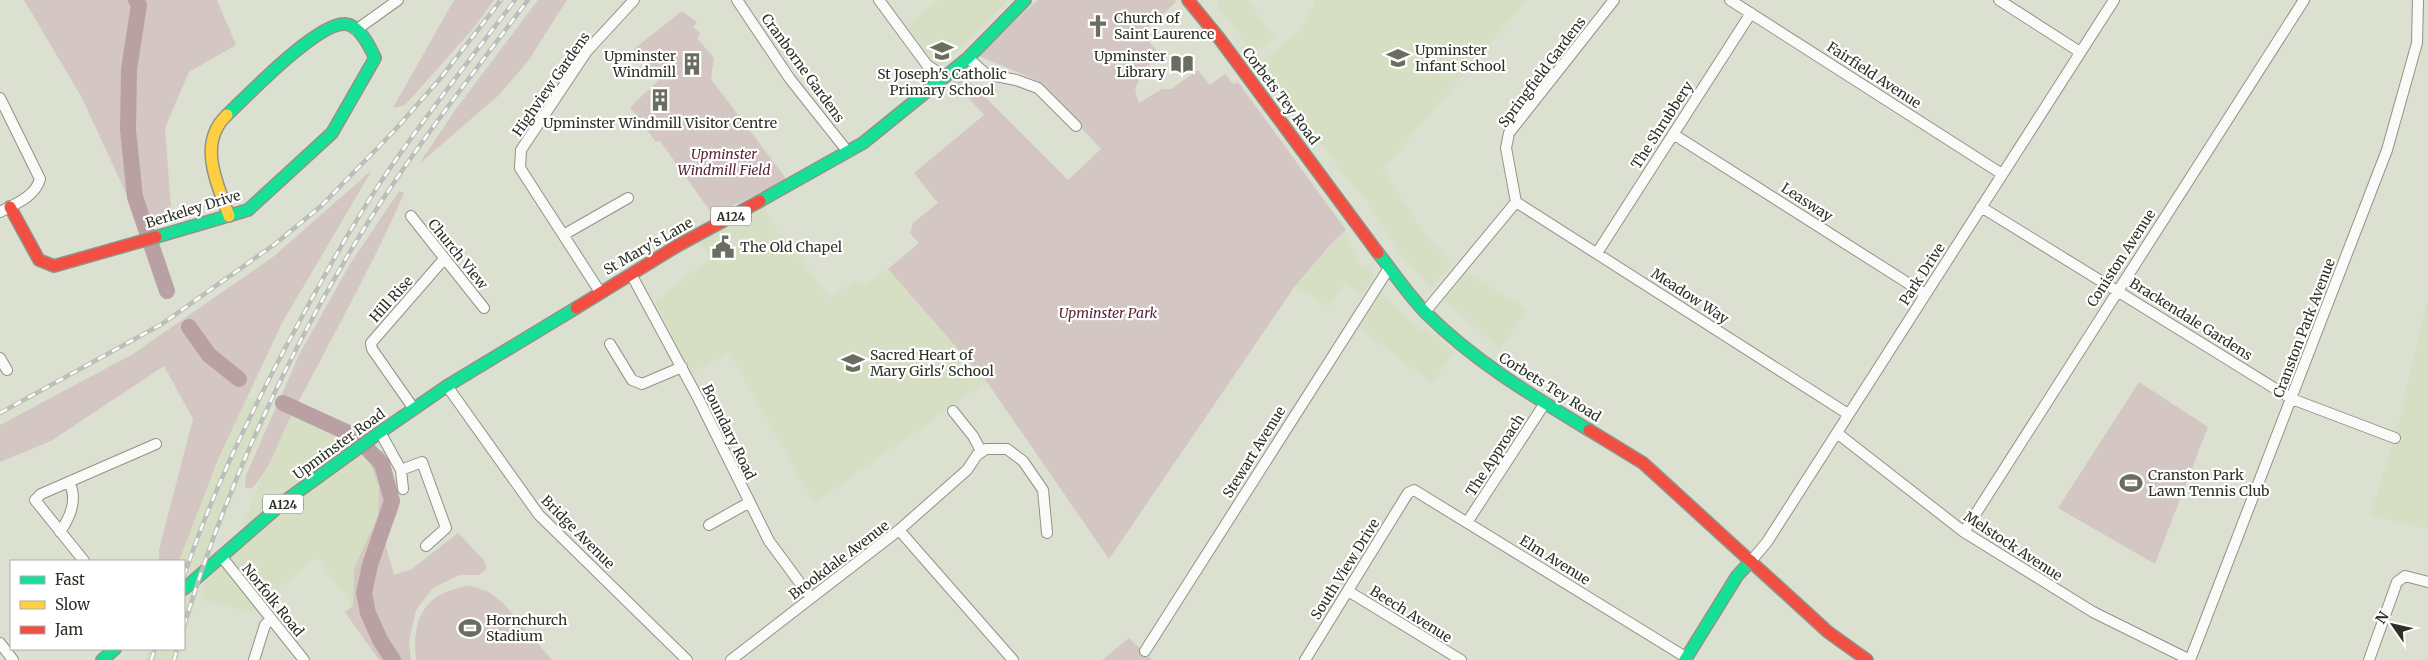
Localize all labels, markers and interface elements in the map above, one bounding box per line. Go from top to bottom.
place label: Church of Saint Laurence [1114,9,1214,43]
street label: Cranborne Gardens [757,10,849,126]
church icon: Church of Saint Laurence [1085,13,1111,39]
street label: Springfield Gardens [1494,13,1590,131]
street label: Highview Gardens [508,28,594,140]
school or university icon: St Joseph's Catholic Primary School [929,38,955,64]
street label: Fairfield Avenue [1823,38,1925,112]
place label: Upminster Infant School [1415,41,1506,75]
street label: Corbets Tey Road [1239,44,1324,149]
school or university icon: Upminster Infant School [1385,45,1411,71]
place label: Upminster Windmill [604,47,677,81]
place label: Upminster Library [1094,47,1167,81]
building icon: Upminster Windmill [679,51,705,77]
library icon: Upminster Library [1169,51,1195,77]
place label: St Joseph's Catholic Primary School [877,65,1007,99]
street label: The Shrubbery [1627,77,1698,172]
building icon: Upminster Windmill Visitor Centre [647,87,673,113]
place label: Upminster Windmill Visitor Centre [543,114,777,132]
park label: Upminster Windmill Field [678,145,770,179]
street label: Leasway [1778,179,1837,226]
street label: Berkeley Drive [143,186,243,232]
street label: Coniston Avenue [2083,206,2159,310]
road number: A124 [711,207,751,226]
street label: St Mary's Lane [600,213,696,279]
street label: Church View [424,215,492,293]
public building icon: The Old Chapel [710,234,736,260]
place label: The Old Chapel [740,238,843,256]
street label: Park Drive [1895,239,1949,309]
street label: Cranston Park Avenue [2269,256,2339,400]
street label: Meadow Way [1648,264,1733,328]
street label: Hill Rise [366,272,416,326]
street label: Brackendale Gardens [2126,274,2256,364]
park label: Upminster Park [1059,304,1158,322]
place label: Sacred Heart of Mary Girls' School [870,346,994,380]
street label: Corbets Tey Road [1496,348,1605,426]
school or university icon: Sacred Heart of Mary Girls' School [840,350,866,376]
street label: Boundary Road [698,381,760,483]
street label: Stewart Avenue [1219,403,1289,501]
street label: Upminster Road [289,404,389,483]
street label: The Approach [1462,410,1528,500]
place label: Cranston Park Lawn Tennis Club [2148,466,2269,500]
sports icon: Cranston Park Lawn Tennis Club [2118,470,2144,496]
street label: Bridge Avenue [537,491,619,573]
road number: A124 [263,494,303,514]
street label: Melstock Avenue [1960,507,2066,585]
street label: South View Drive [1307,515,1383,623]
street label: Brookdale Avenue [785,517,893,603]
street label: Elm Avenue [1516,531,1594,589]
legend [10,560,185,650]
street label: Norfolk Road [238,560,308,641]
text: Fast [55,570,85,589]
street label: Beech Avenue [1367,582,1455,646]
text: Slow [55,595,90,614]
north arrow [2368,600,2418,650]
text: N [2372,608,2393,627]
place label: Hornchurch Stadium [486,611,567,645]
sports icon: Hornchurch Stadium [457,615,483,641]
text: Jam [54,620,83,639]

